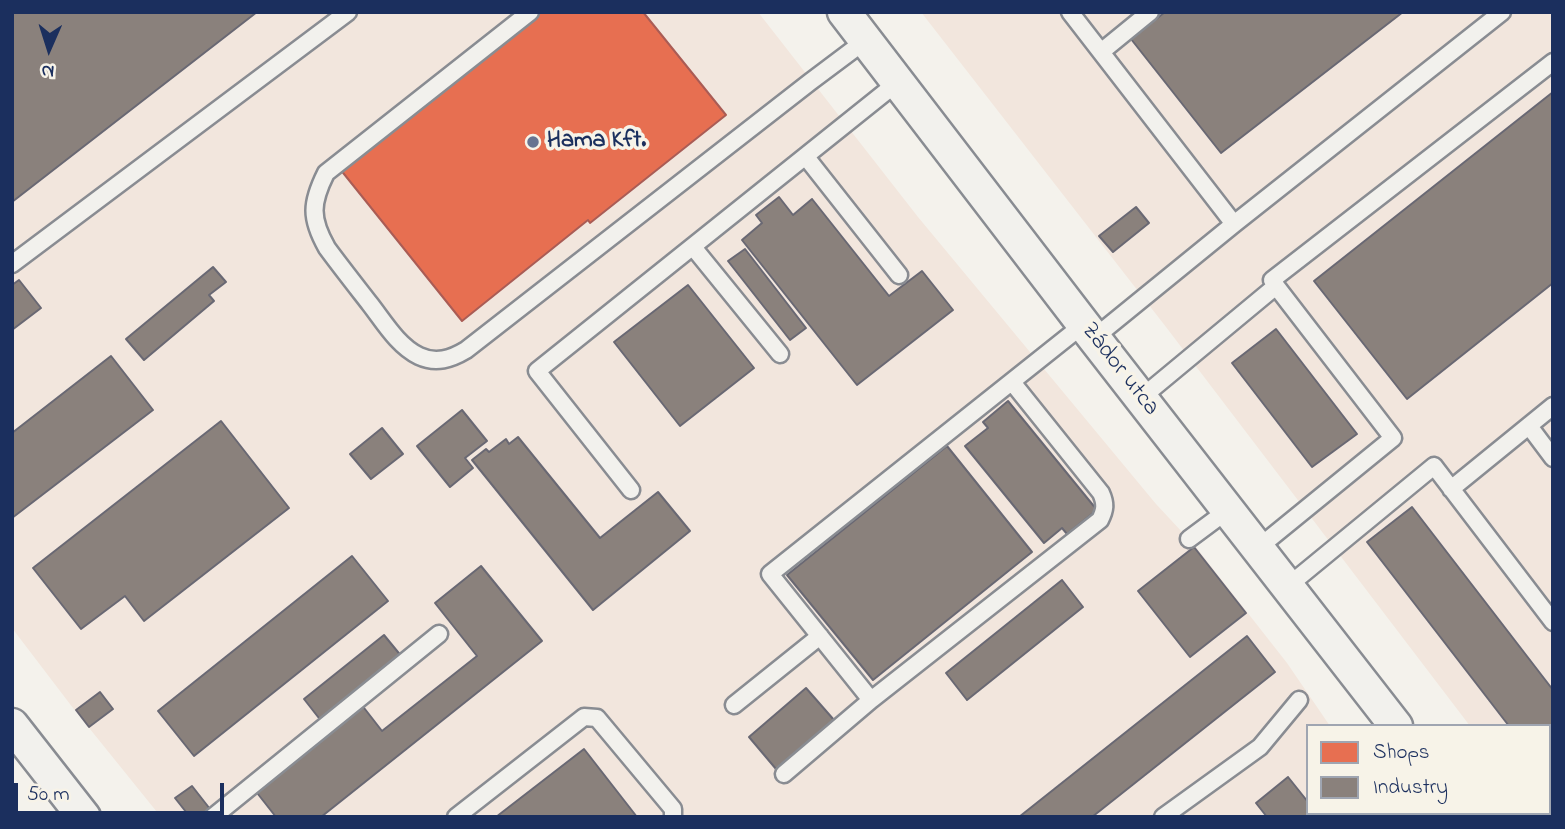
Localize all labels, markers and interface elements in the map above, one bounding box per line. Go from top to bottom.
north arrow [14,14,84,84]
text: N [41,57,55,84]
place label: Hama Kft. [547,128,646,156]
marker: Hama Kft. [525,134,541,150]
street label: Zádor utca [1074,318,1164,422]
legend [1306,724,1551,815]
text: Shops [1373,738,1430,768]
scale bar [18,770,228,814]
text: Industry [1373,773,1448,803]
text: 50 m [27,780,70,810]

